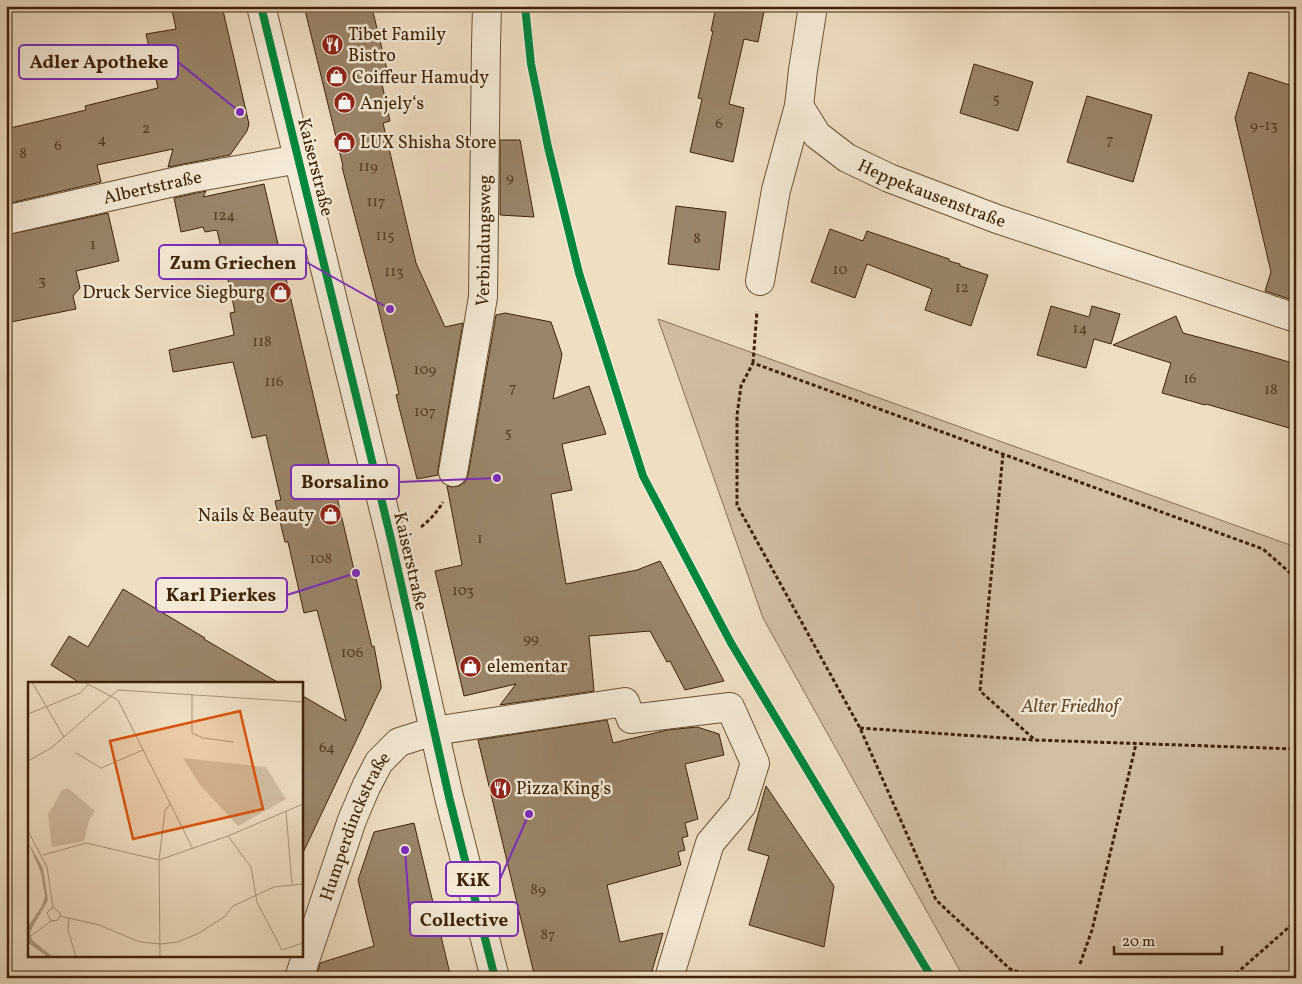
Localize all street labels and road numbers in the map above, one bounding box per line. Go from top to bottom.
street label: Kaiserstraße [290,116,339,219]
street label: Heppekausenstraße [853,154,1009,235]
street label: Albertstraße [101,166,204,212]
street label: Verbindungsweg [471,174,498,309]
street label: Kaiserstraße [386,510,433,613]
street label: Humperdinckstraße [315,746,397,905]

